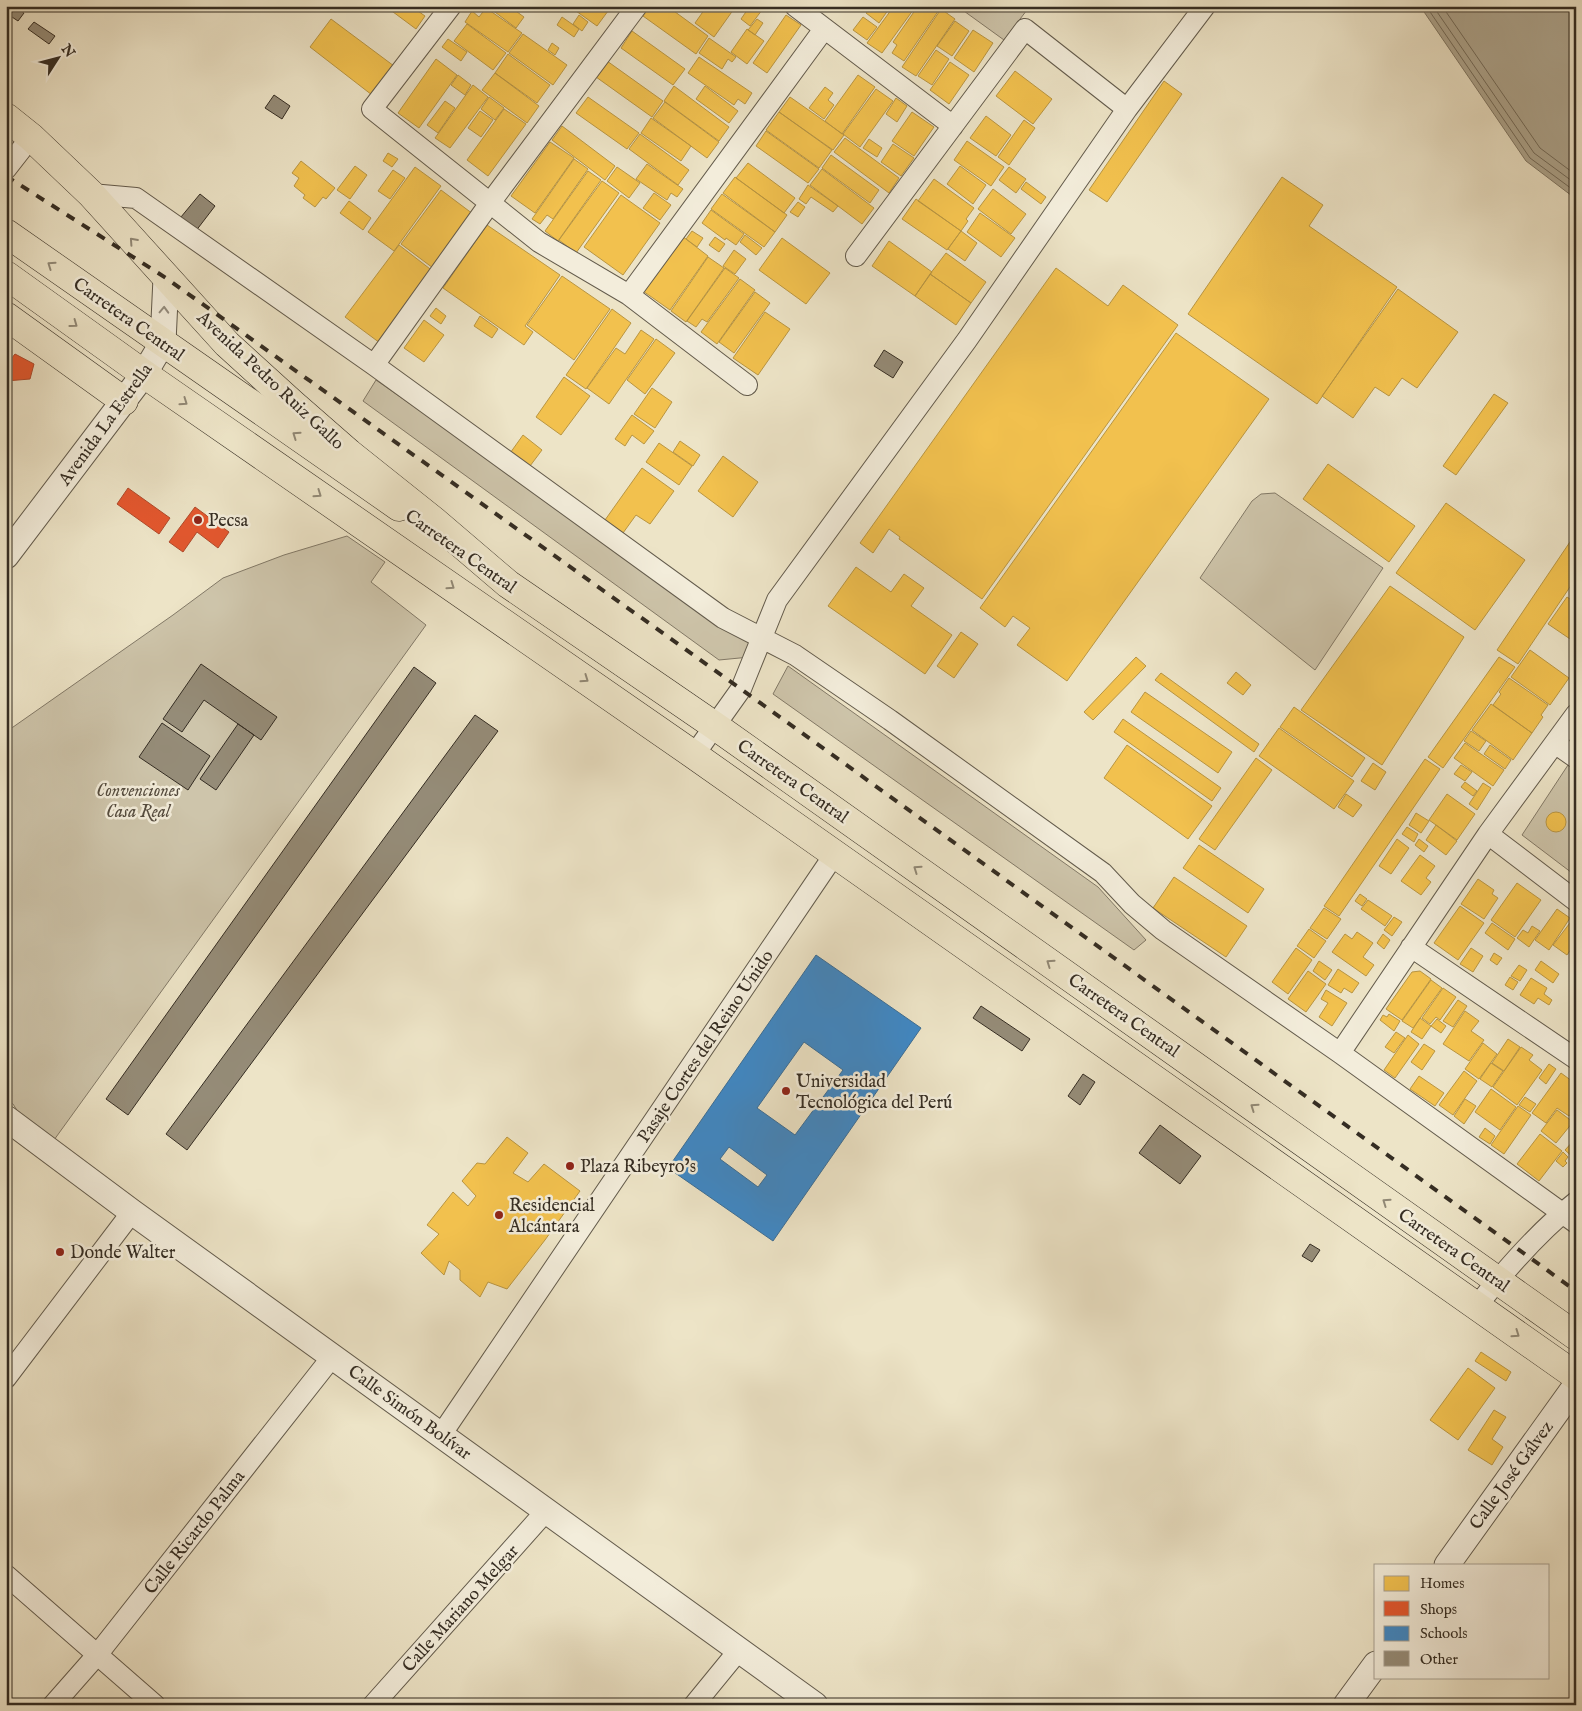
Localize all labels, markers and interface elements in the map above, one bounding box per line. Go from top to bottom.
north arrow [32,32,82,82]
text: N [56,40,79,61]
one-way arrow [130,238,139,247]
one-way arrow [47,261,56,271]
street label: Carretera Central [68,273,188,367]
one-way arrow [159,306,170,314]
street label: Avenida Pedro Ruiz Gallo [191,306,349,456]
one-way arrow [68,318,78,327]
street label: Avenida La Estrella [54,359,158,491]
one-way arrow [178,396,188,405]
one-way arrow [293,433,302,441]
one-way arrow [312,488,322,497]
street label: Carretera Central [400,505,520,599]
place label: Pecsa [208,510,248,533]
marker: Pecsa [192,514,204,526]
one-way arrow [446,580,455,589]
one-way arrow [579,673,589,682]
street label: Carretera Central [732,735,852,829]
park label: Convenciones Casa Real [96,780,181,824]
one-way arrow [913,866,923,875]
street label: Pasaje Cortes del Reino Unido [633,946,780,1148]
one-way arrow [1047,960,1056,968]
street label: Carretera Central [1063,969,1183,1063]
place label: Universidad Tecnológica del Perú [796,1071,952,1115]
marker: Universidad Tecnológica del Perú [780,1085,792,1097]
one-way arrow [1250,1104,1260,1113]
place label: Plaza Ribeyro’s [580,1156,696,1179]
marker: Plaza Ribeyro’s [564,1160,576,1172]
place label: Residencial Alcántara [508,1195,595,1239]
one-way arrow [1382,1199,1392,1208]
street label: Carretera Central [1393,1204,1513,1298]
marker: Residencial Alcántara [493,1209,505,1221]
place label: Donde Walter [70,1242,176,1265]
marker: Donde Walter [54,1246,66,1258]
one-way arrow [1511,1328,1520,1337]
street label: Calle Simón Bolívar [343,1361,476,1466]
street label: Calle José Gálvez [1465,1417,1559,1535]
street label: Calle Ricardo Palma [140,1466,251,1599]
street label: Calle Mariano Melgar [398,1540,525,1678]
legend [1374,1564,1550,1678]
text: Homes [1420,1574,1464,1593]
text: Shops [1420,1600,1457,1619]
text: Schools [1420,1624,1468,1643]
text: Other [1420,1650,1458,1669]

